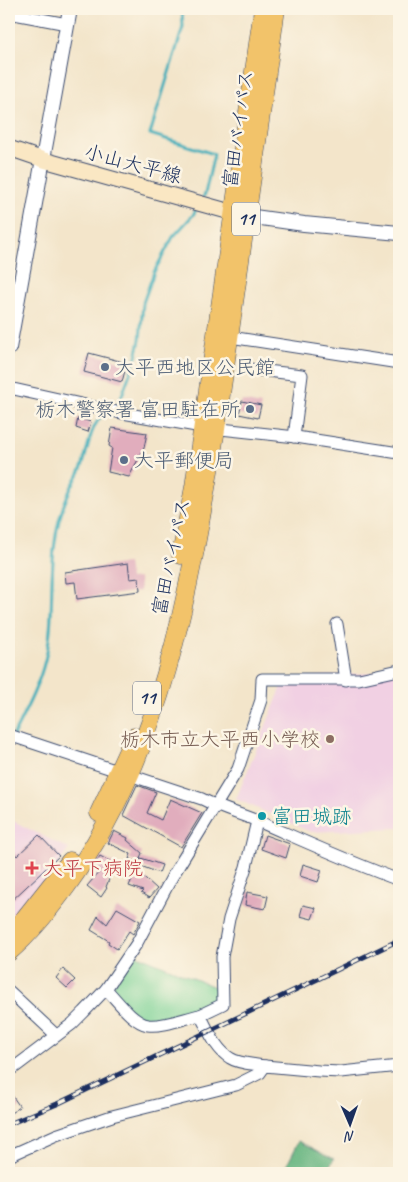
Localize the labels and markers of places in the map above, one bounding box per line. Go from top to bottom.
place label: 大平西地区公民館 [115,355,275,380]
marker: 大平西地区公民館 [99,361,111,373]
place label: 栃木警察署 富田駐在所 [35,397,240,422]
marker: 栃木警察署 富田駐在所 [244,403,256,415]
place label: 大平郵便局 [134,448,234,473]
marker: 大平郵便局 [118,454,130,466]
place label: 栃木市立大平西小学校 [120,727,320,752]
marker: 栃木市立大平西小学校 [324,733,336,745]
place label: 富田城跡 [272,804,352,829]
marker: 富田城跡 [256,810,268,822]
place label: 大平下病院 [43,856,143,881]
marker: 大平下病院 [25,861,39,875]

